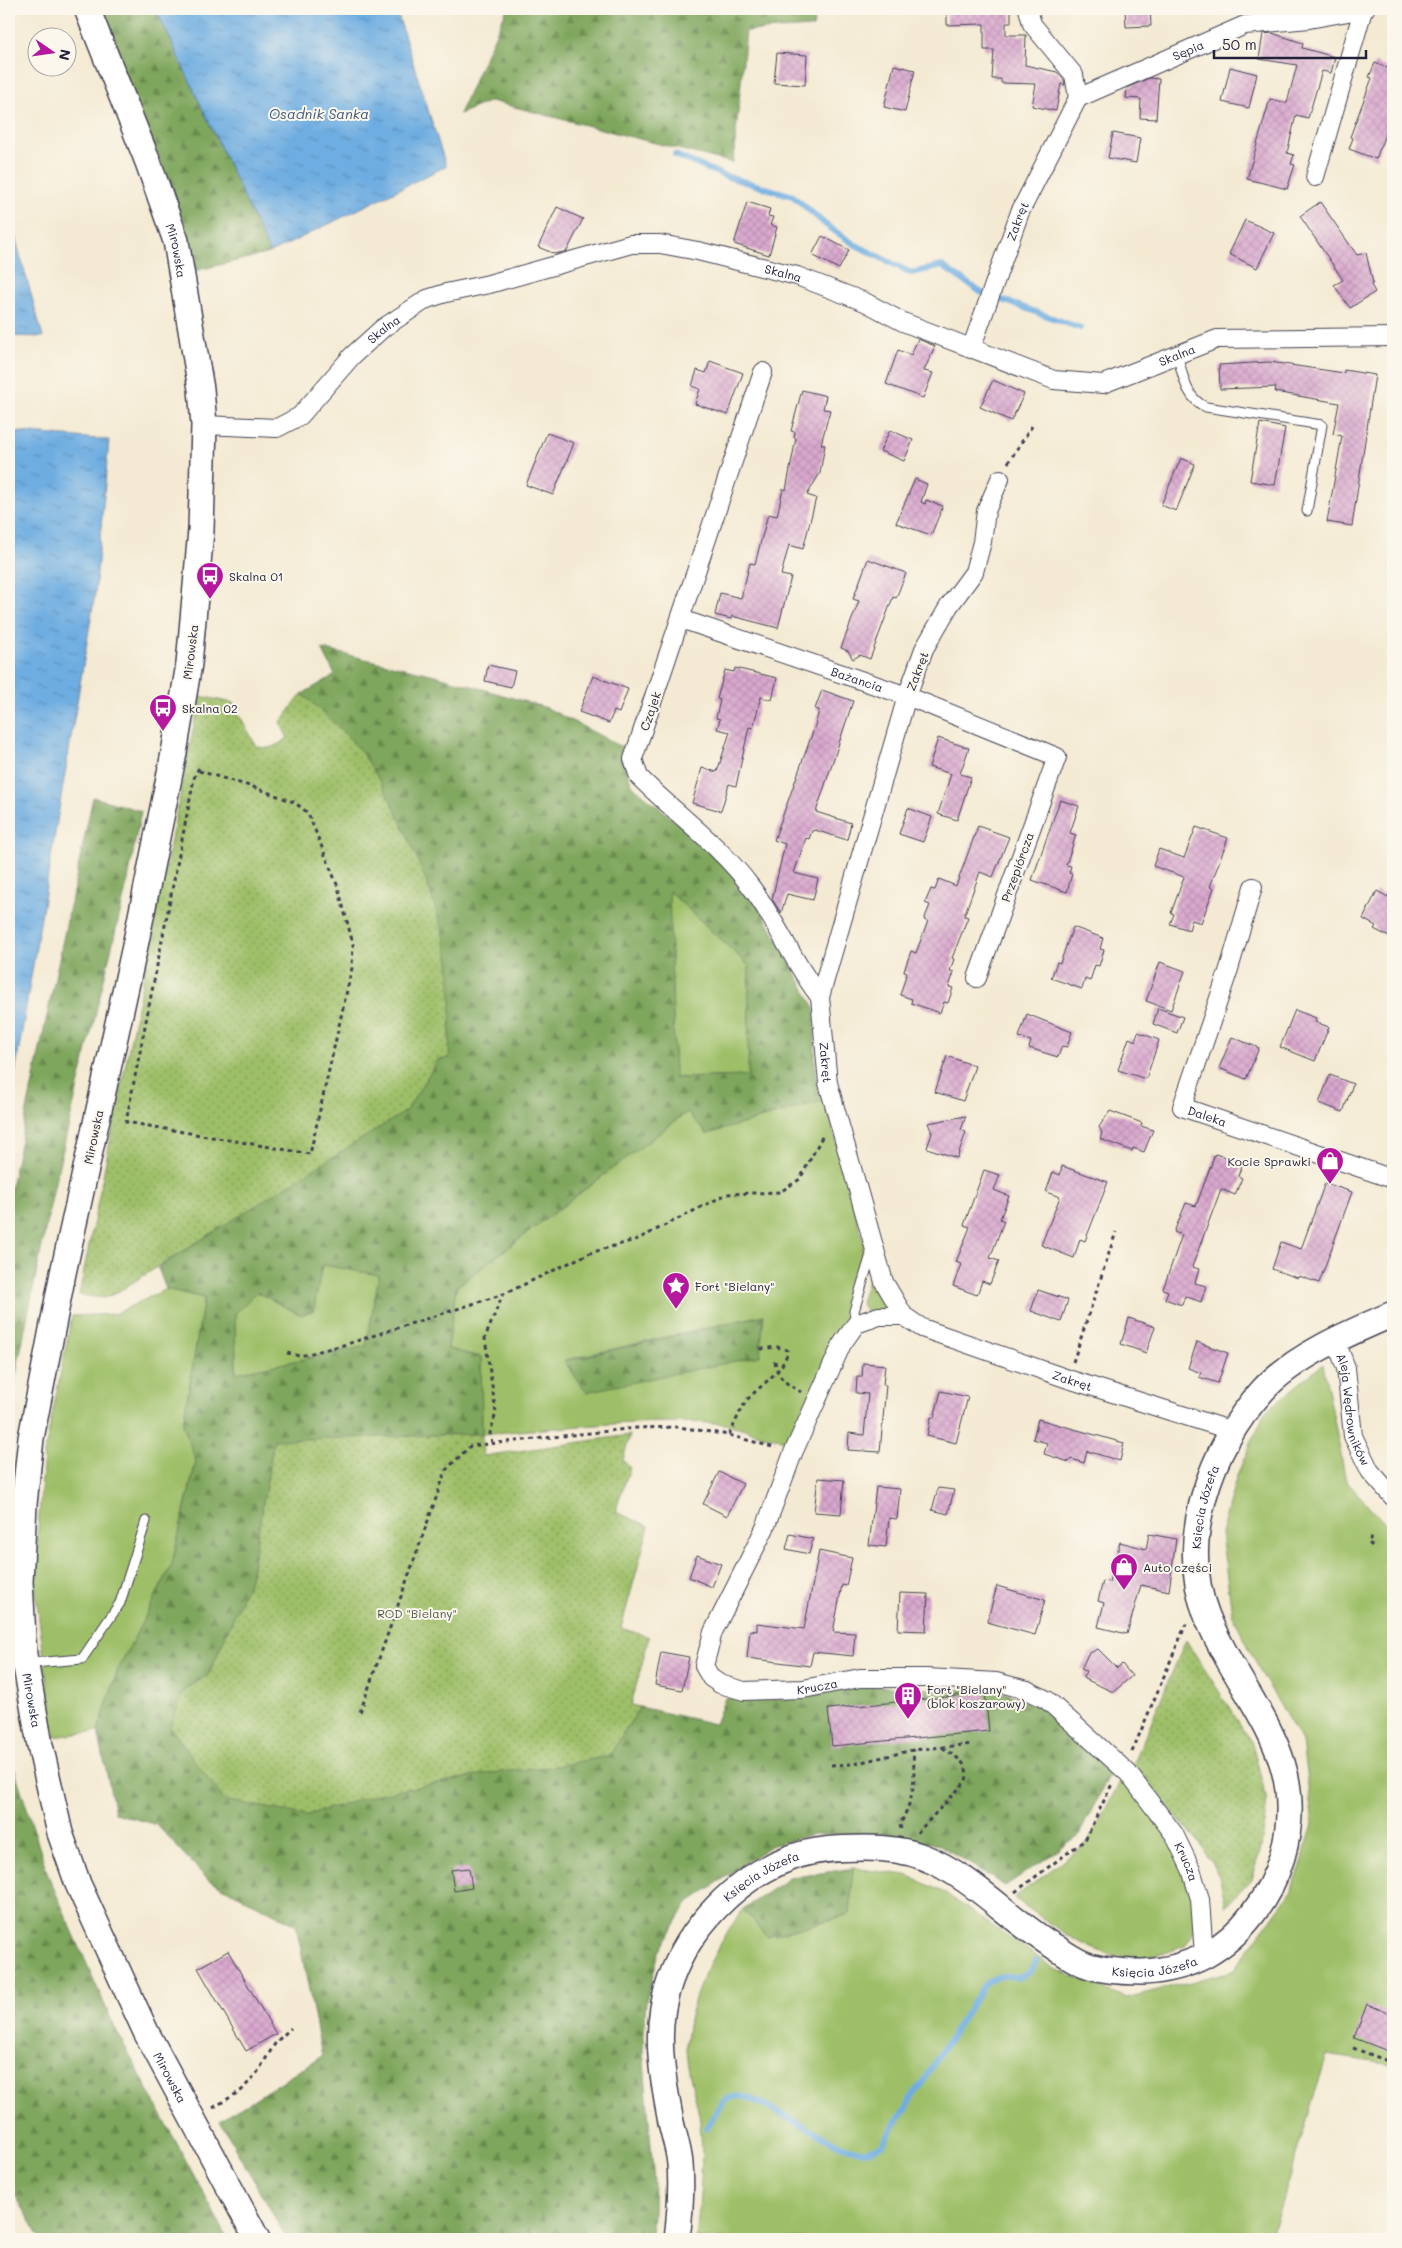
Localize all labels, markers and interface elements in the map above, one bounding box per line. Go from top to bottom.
north arrow [28,28,78,78]
scale bar [1214,28,1367,60]
text: 50 m [1222,34,1257,54]
street label: Sępia [1170,36,1206,64]
text: N [55,48,76,62]
water label: Osadnik Sanka [269,104,369,123]
street label: Zakręt [1002,199,1032,243]
street label: Mirowska [162,221,190,279]
street label: Skalna [763,260,804,285]
street label: Skalna [363,311,403,347]
street label: Skalna [1156,340,1197,369]
bus stop icon: Skalna 01 [195,561,225,600]
place label: Skalna 01 [229,568,283,584]
street label: Mirowska [179,624,201,680]
street label: Zakręt [902,649,932,693]
street label: Bażancia [829,663,885,695]
street label: Czajek [636,689,664,733]
bus stop icon: Skalna 02 [148,693,178,732]
place label: Skalna 02 [182,700,238,716]
street label: Przepiórcza [997,830,1037,904]
street label: Zakręt [816,1041,836,1083]
street label: Daleka [1186,1102,1229,1130]
street label: Mirowska [79,1108,107,1166]
shop icon: Kocie Sprawki [1315,1146,1345,1185]
place label: Kocie Sprawki [1228,1153,1311,1169]
place icon: Fort "Bielany" [661,1271,691,1310]
place label: Fort "Bielany" [695,1278,774,1294]
street label: Aleja Wędrowników [1333,1351,1374,1468]
street label: Zakręt [1051,1366,1094,1394]
street label: Księcia Józefa [1188,1462,1222,1549]
shop icon: Auto części [1109,1552,1139,1591]
place label: Auto części [1143,1559,1212,1575]
park label: ROD "Bielany" [377,1605,457,1621]
street label: Mirowska [19,1672,45,1729]
street label: Krucza [797,1675,839,1697]
building icon: Fort "Bielany" (blok koszarowy) [893,1681,923,1720]
place label: Fort "Bielany" (blok koszarowy) [927,1681,1025,1711]
street label: Krucza [1171,1839,1202,1883]
street label: Księcia Józefa [720,1847,801,1905]
street label: Księcia Józefa [1111,1952,1200,1980]
street label: Mirowska [150,2049,190,2106]

